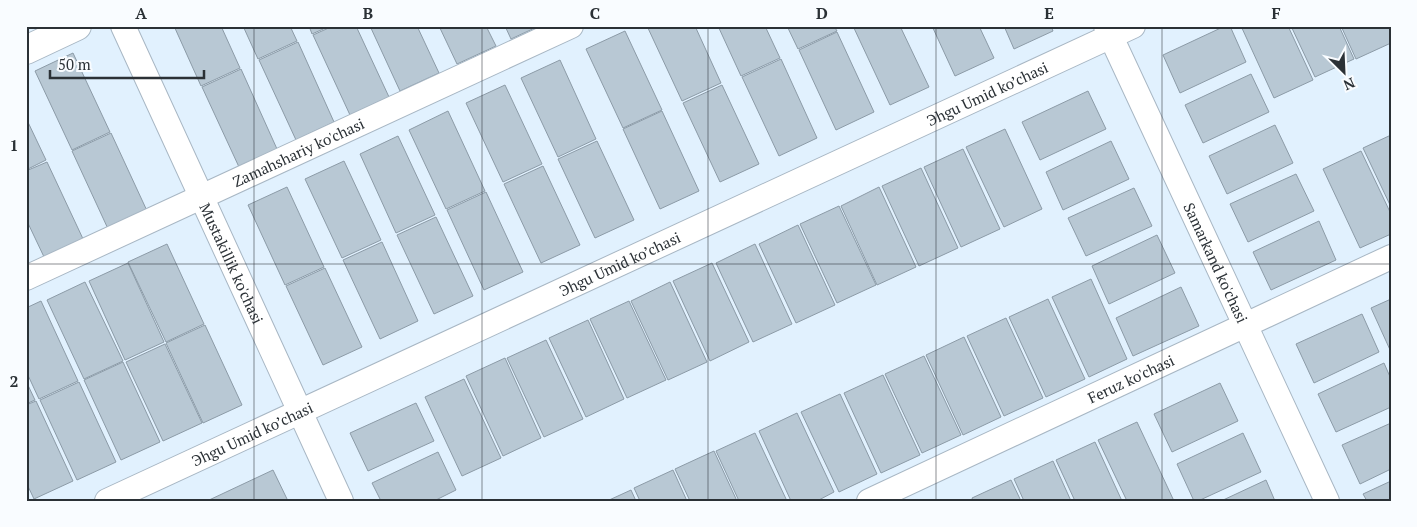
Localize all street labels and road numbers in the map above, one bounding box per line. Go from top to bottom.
street label: Эhgu Umid ko’chasi [923,57,1051,130]
street label: Zamahshariy ko'chasi [229,113,367,191]
street label: Samarkand ko'chasi [1179,199,1253,326]
street label: Mustakillik ko'chasi [195,200,268,327]
street label: Эhgu Umid ko’chasi [556,227,684,300]
street label: Feruz ko'chasi [1084,350,1177,407]
street label: Эhgu Umid ko’chasi [188,397,316,470]

